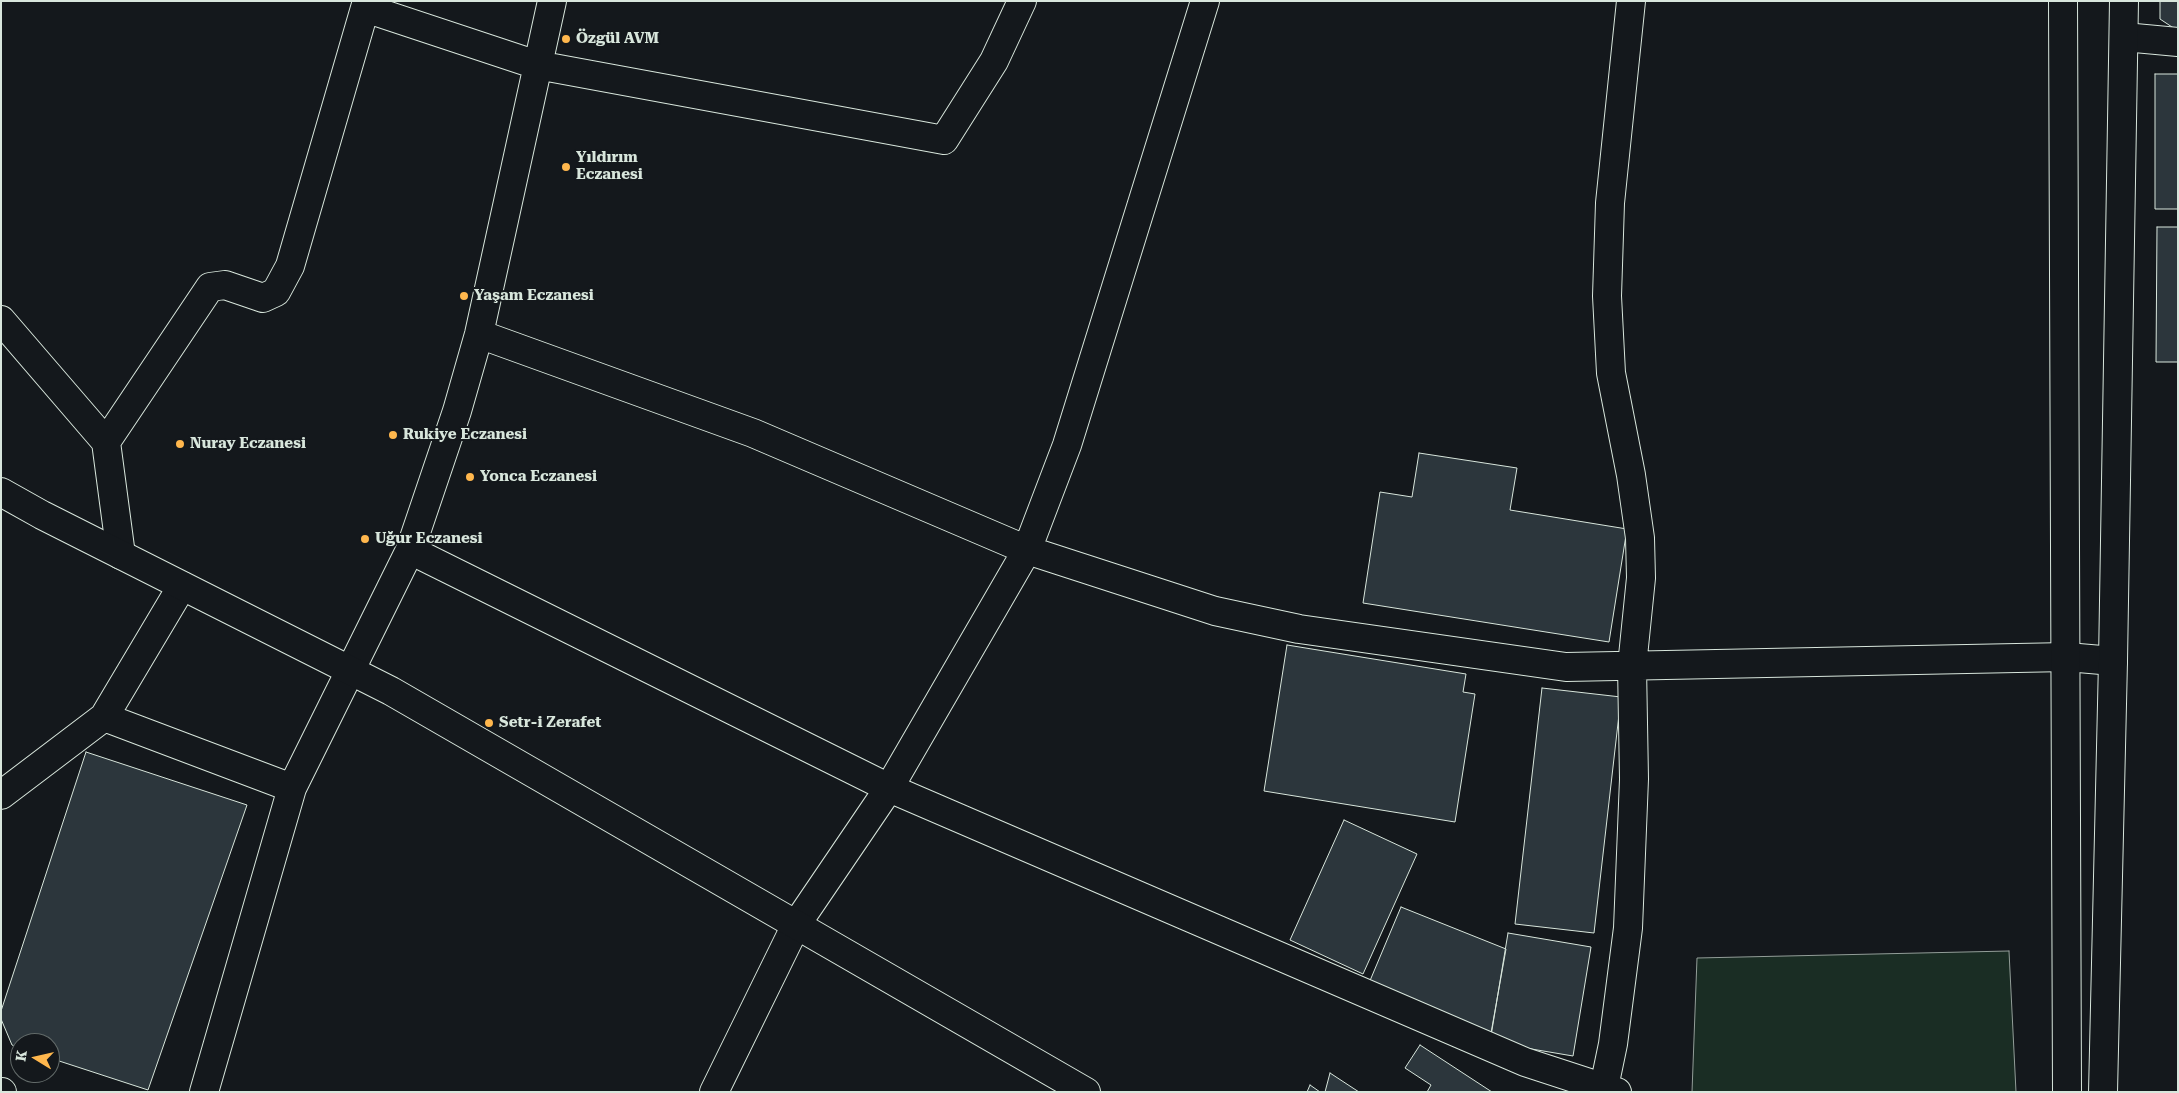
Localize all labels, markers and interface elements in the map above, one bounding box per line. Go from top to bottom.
place label: Özgül AVM [576,30,659,48]
marker: Özgül AVM [560,33,572,45]
place label: Yıldırım Eczanesi [576,149,643,184]
marker: Yıldırım Eczanesi [560,161,572,173]
place label: Yaşam Eczanesi [474,287,594,305]
marker: Yaşam Eczanesi [458,290,470,302]
place label: Rukiye Eczanesi [403,426,527,444]
marker: Rukiye Eczanesi [387,429,399,441]
place label: Nuray Eczanesi [190,435,306,453]
marker: Nuray Eczanesi [174,438,186,450]
place label: Yonca Eczanesi [480,468,597,486]
marker: Yonca Eczanesi [464,471,476,483]
place label: Uğur Eczanesi [375,530,483,548]
marker: Uğur Eczanesi [359,533,371,545]
place label: Setr-i Zerafet [499,714,601,732]
marker: Setr-i Zerafet [483,717,495,729]
north arrow [10,1033,60,1083]
text: K [12,1049,30,1063]

